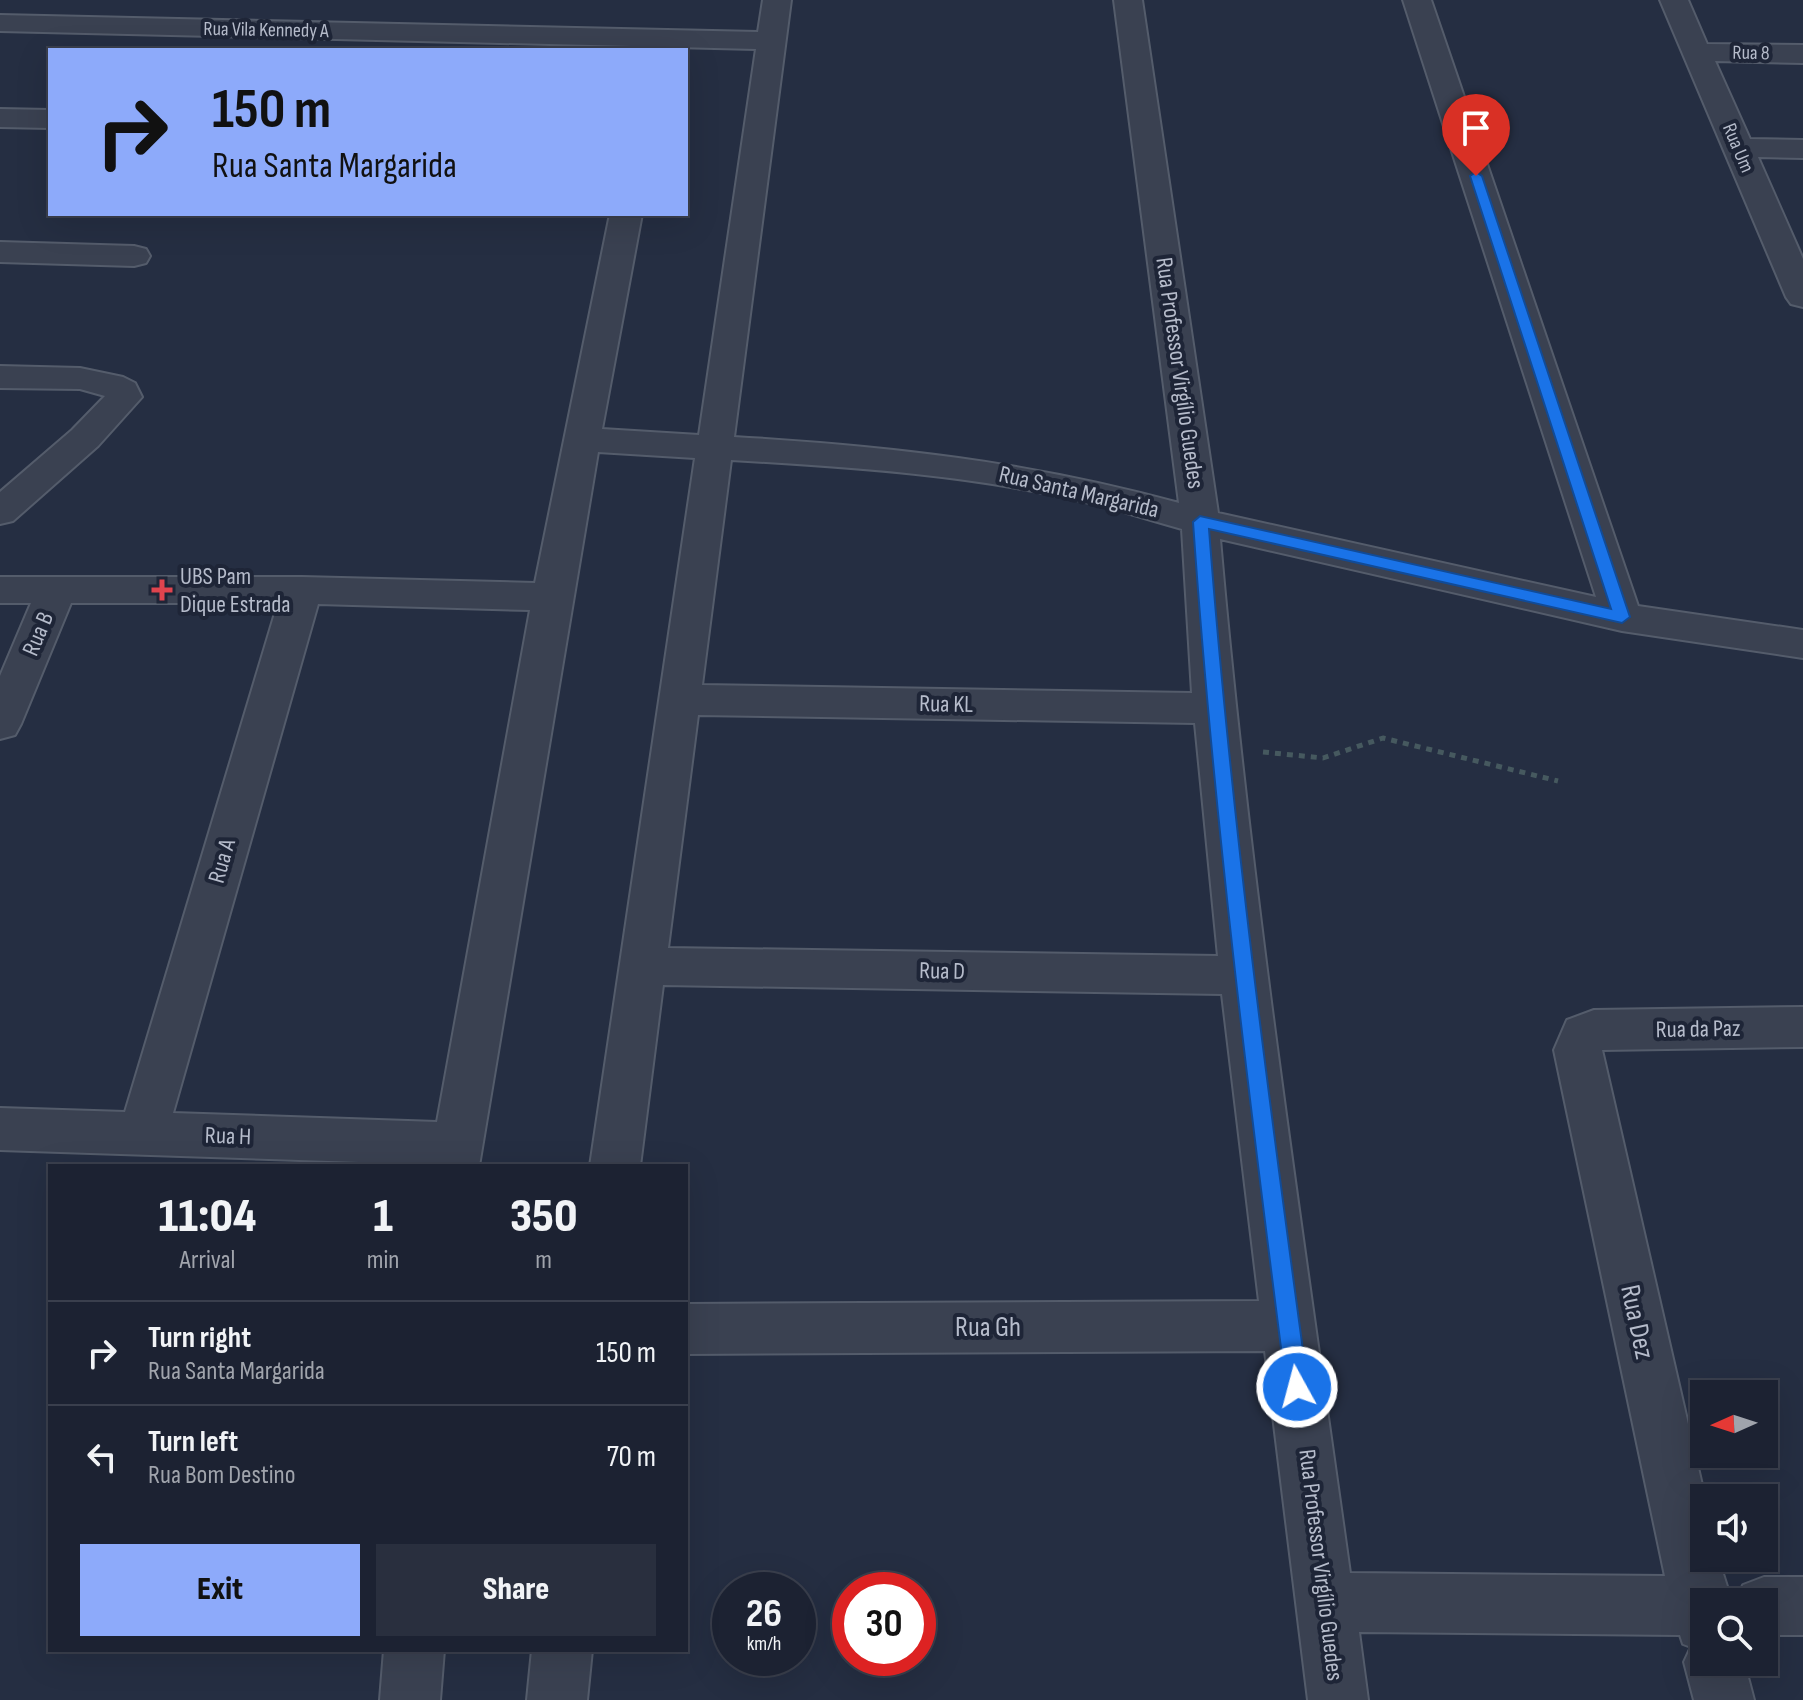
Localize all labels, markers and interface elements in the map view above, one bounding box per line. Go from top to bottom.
street label: Rua Vila Kennedy A [203,17,329,43]
street label: Rua 8 [1732,41,1770,65]
text: 150 m [212,77,331,144]
icon: right [80,80,184,184]
pin [1442,94,1510,176]
icon: arrive [1454,106,1498,150]
street label: Rua Um [1717,120,1759,176]
text: Rua Santa Margarida [212,145,457,188]
street label: Rua Professor Virgílio Guedes [1149,256,1211,490]
street label: Rua Santa Margarida [996,460,1162,524]
place label: UBS Pam Dique Estrada [180,562,291,619]
marker: UBS Pam Dique Estrada [151,579,173,601]
street label: Rua B [16,608,60,660]
street label: Rua KL [919,689,973,719]
street label: Rua A [202,835,242,886]
street label: Rua D [919,956,965,986]
street label: Rua da Paz [1655,1014,1741,1044]
street label: Rua H [204,1121,252,1151]
text: 11:04 [159,1188,256,1245]
text: 1 [373,1188,393,1245]
text: 350 [510,1188,577,1245]
text: Arrival [179,1245,235,1276]
text: min [367,1245,399,1276]
text: m [535,1245,552,1276]
street label: Rua Dez [1613,1282,1661,1362]
street label: Rua Gh [955,1311,1021,1344]
text: Turn right [148,1320,251,1356]
icon: right [80,1331,124,1375]
text: 150 m [596,1335,656,1371]
position arrow [1255,1345,1339,1429]
text: Rua Santa Margarida [148,1356,325,1387]
north arrow [1690,1380,1778,1468]
map controls [1690,1380,1778,1676]
text: Turn left [148,1424,238,1460]
icon: left [80,1435,124,1479]
text: 70 m [607,1439,656,1475]
street label: Rua Professor Virgílio Guedes [1292,1448,1350,1682]
text: Rua Bom Destino [148,1460,295,1491]
button: sound [1690,1484,1778,1572]
button: Exit [80,1544,360,1636]
button: Share [376,1544,656,1636]
speed limit sign: 30 [832,1572,936,1676]
button: search [1690,1588,1778,1676]
text: 26 [746,1590,782,1638]
text: km/h [747,1632,781,1656]

